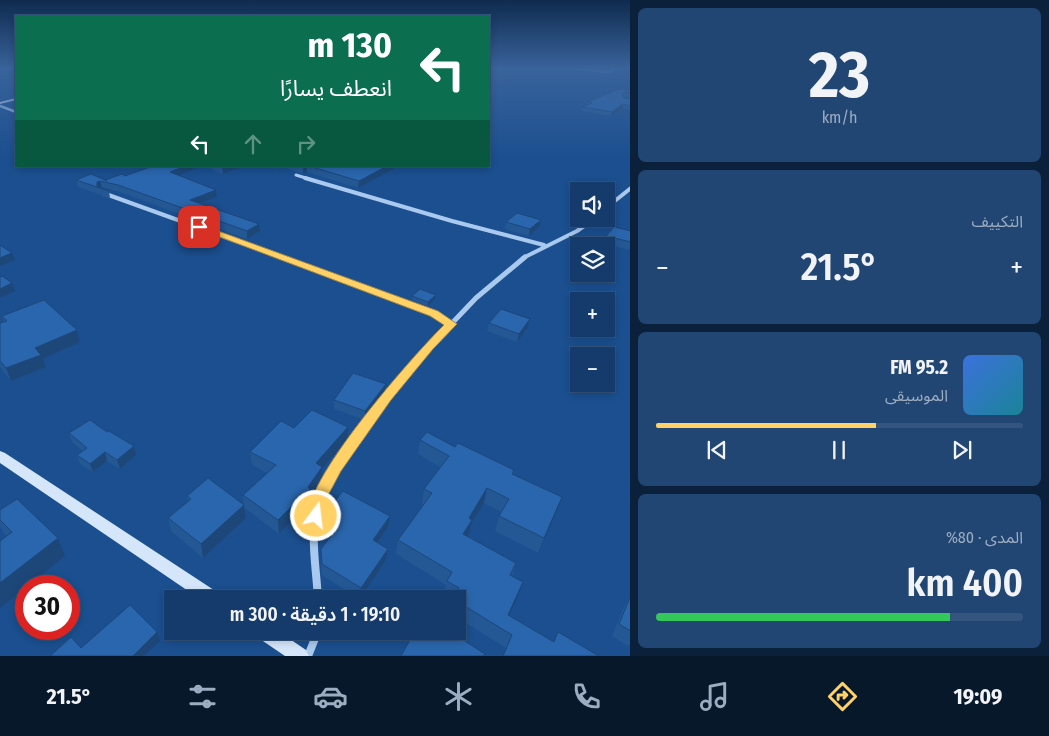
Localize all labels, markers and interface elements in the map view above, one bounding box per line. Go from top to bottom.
text: 130 m [308,24,392,66]
icon: left [410,35,475,100]
text: 23 [809,36,870,114]
text: انعطف يسارًا [280,75,392,102]
text: km/h [822,108,857,127]
icon: left [186,130,214,158]
icon: ahead [239,130,267,158]
icon: right [292,130,320,158]
map controls [570,182,615,392]
button: sound [570,182,615,227]
pin [178,206,220,248]
text: التكييف [971,212,1023,231]
icon: arrive [185,213,213,241]
button: layers [570,237,615,282]
text: 21.5° [801,244,878,290]
text: − [656,251,669,284]
text: + [1010,251,1023,284]
button: + [570,292,615,337]
button: − [570,347,615,392]
text: 95.2 FM [890,356,948,379]
text: الموسيقى [885,386,948,405]
icon: previous [703,436,731,464]
icon: pause [825,436,853,464]
icon: next [948,436,976,464]
position arrow [289,489,341,541]
text: المدى · 80% [946,528,1023,547]
text: 400 km [907,560,1023,606]
speed limit sign: 30 [15,575,80,640]
text: 19:10 · 1 دقيقة · 300 m [230,603,400,626]
icon: filters [185,679,220,714]
icon: car [313,679,348,714]
icon: climate [441,679,476,714]
icon: phone [569,679,604,714]
icon: music [697,679,732,714]
icon: directions [825,679,860,714]
text: 21.5° [47,683,92,710]
text: 19:09 [954,683,1002,710]

